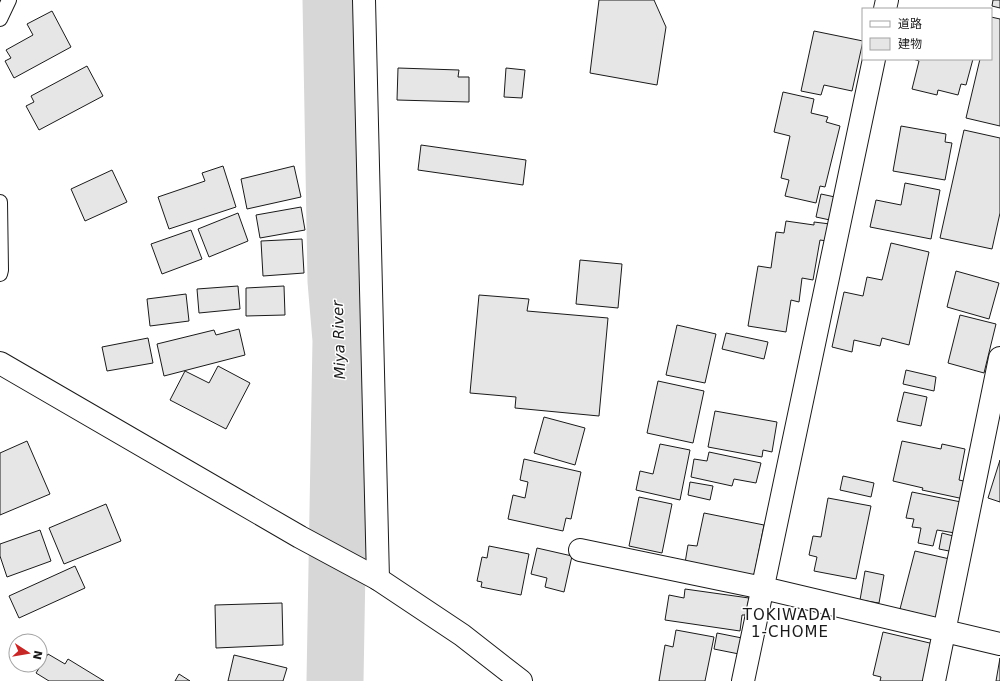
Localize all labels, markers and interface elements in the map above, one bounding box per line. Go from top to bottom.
legend [862,8,992,60]
text: 道路 [898,17,922,31]
text: 建物 [898,37,922,51]
water label: Miya River [329,299,349,380]
district label: TOKIWADAI 1-CHOME [742,606,837,641]
north arrow [8,633,48,673]
text: N [30,649,45,661]

